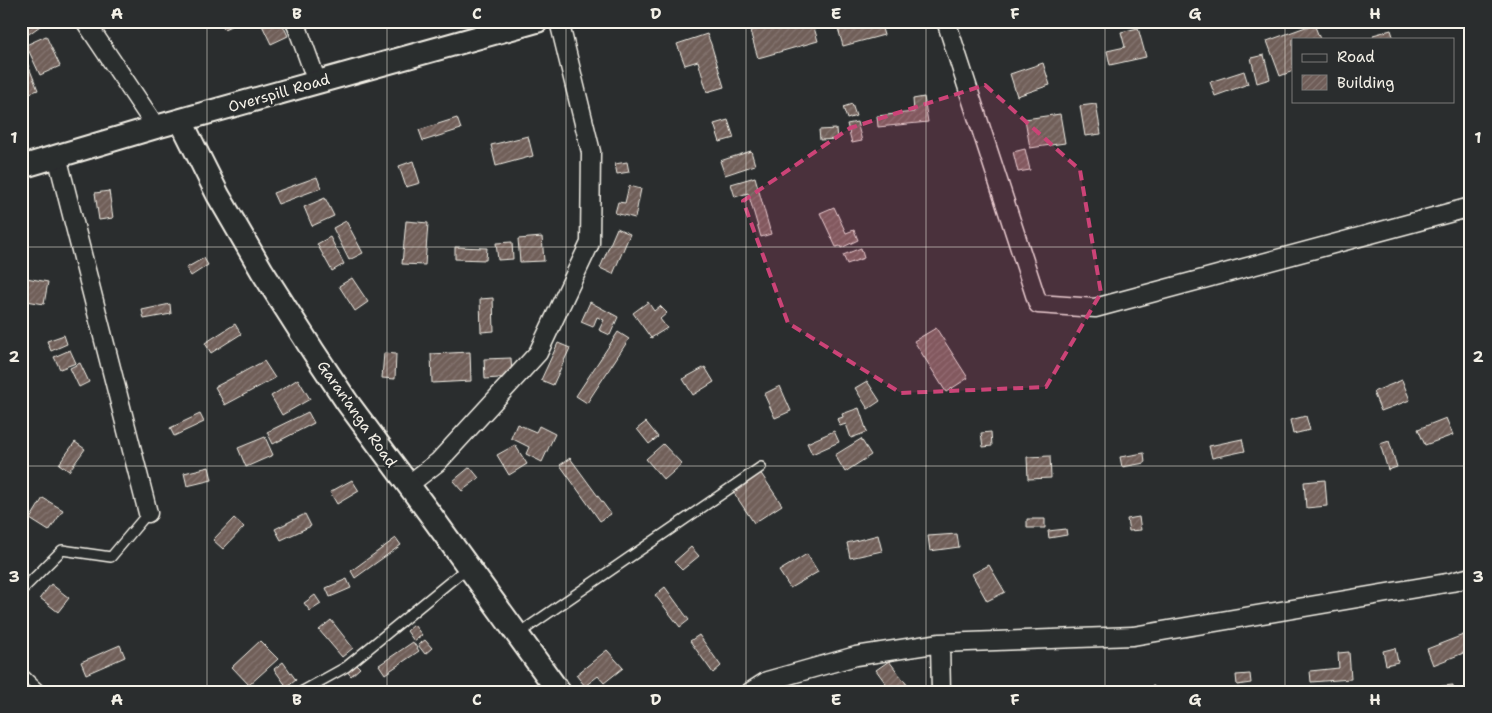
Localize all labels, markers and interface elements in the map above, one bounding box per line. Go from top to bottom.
text: A [111,3,123,24]
text: B [292,3,302,24]
text: C [472,3,482,24]
text: D [650,3,662,24]
text: E [831,3,841,24]
text: F [1010,3,1020,24]
text: G [1189,3,1202,24]
text: H [1369,3,1381,24]
legend [1292,38,1454,102]
text: Road [1337,47,1375,67]
street label: Overspill Road [226,69,333,117]
text: Building [1337,73,1394,93]
text: 1 [10,127,18,148]
text: 1 [1474,127,1482,148]
text: 2 [8,346,20,367]
text: 2 [1472,346,1484,367]
street label: Garan'anga Road [313,357,402,472]
text: 3 [8,566,20,587]
text: 3 [1472,566,1484,587]
text: A [111,689,123,710]
text: B [292,689,302,710]
text: C [472,689,482,710]
text: D [650,689,662,710]
text: E [831,689,841,710]
text: F [1010,689,1020,710]
text: G [1189,689,1202,710]
text: H [1369,689,1381,710]

